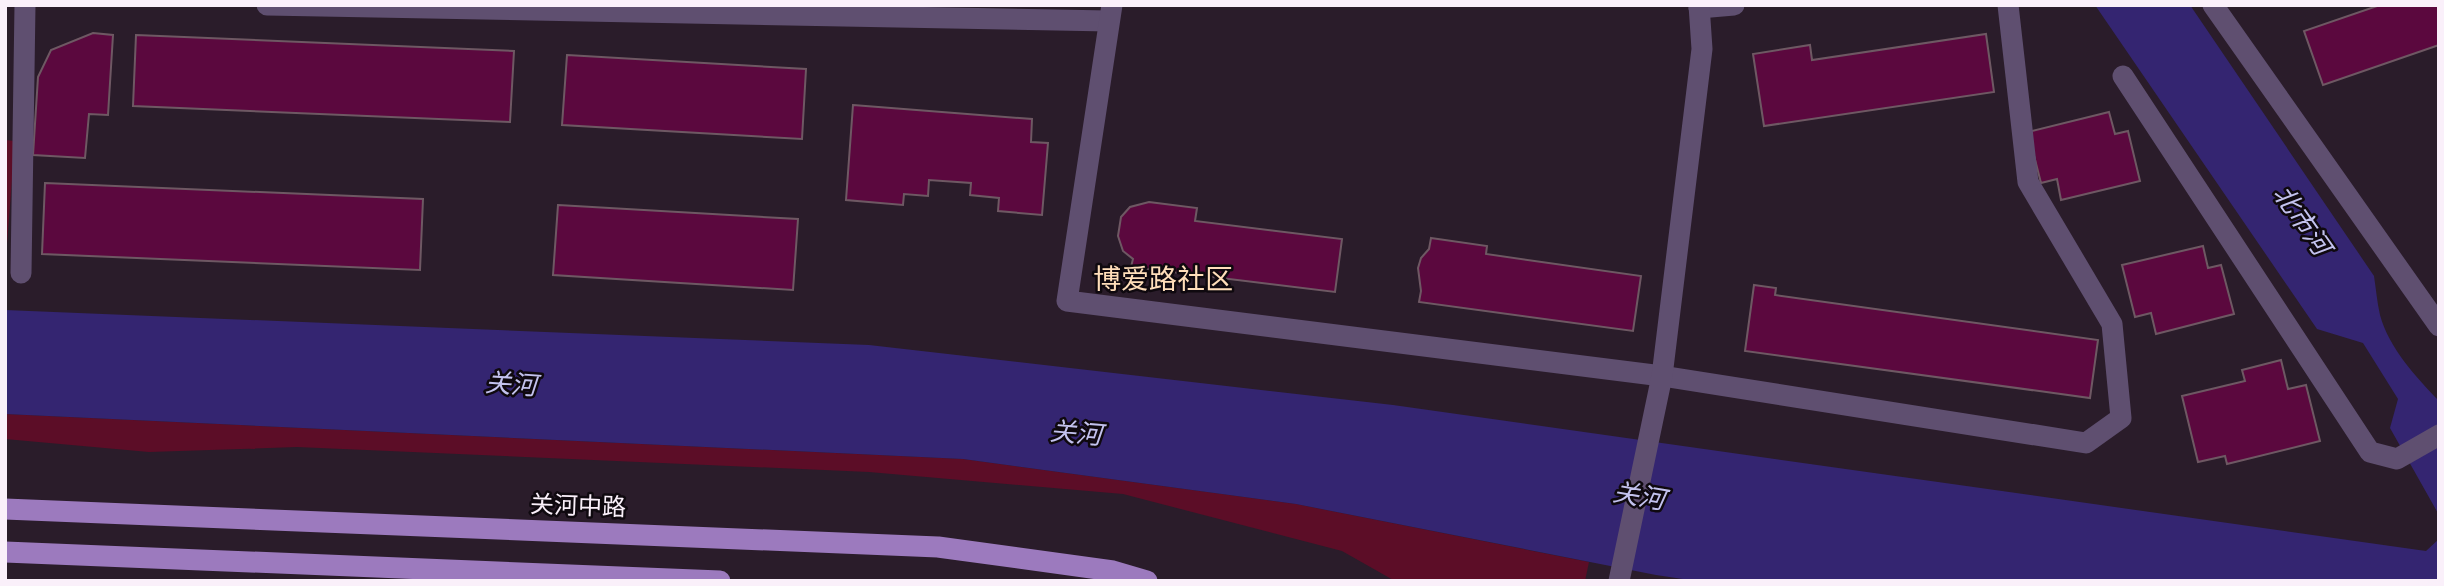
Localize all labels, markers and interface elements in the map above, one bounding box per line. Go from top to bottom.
water label: 北市河 [2267,179,2340,265]
district label: 博爱路社区 [1093,262,1233,295]
water label: 关河 [484,366,543,401]
water label: 关河 [1049,415,1108,451]
water label: 关河 [1611,476,1672,516]
street label: 关河中路 [530,488,627,521]

